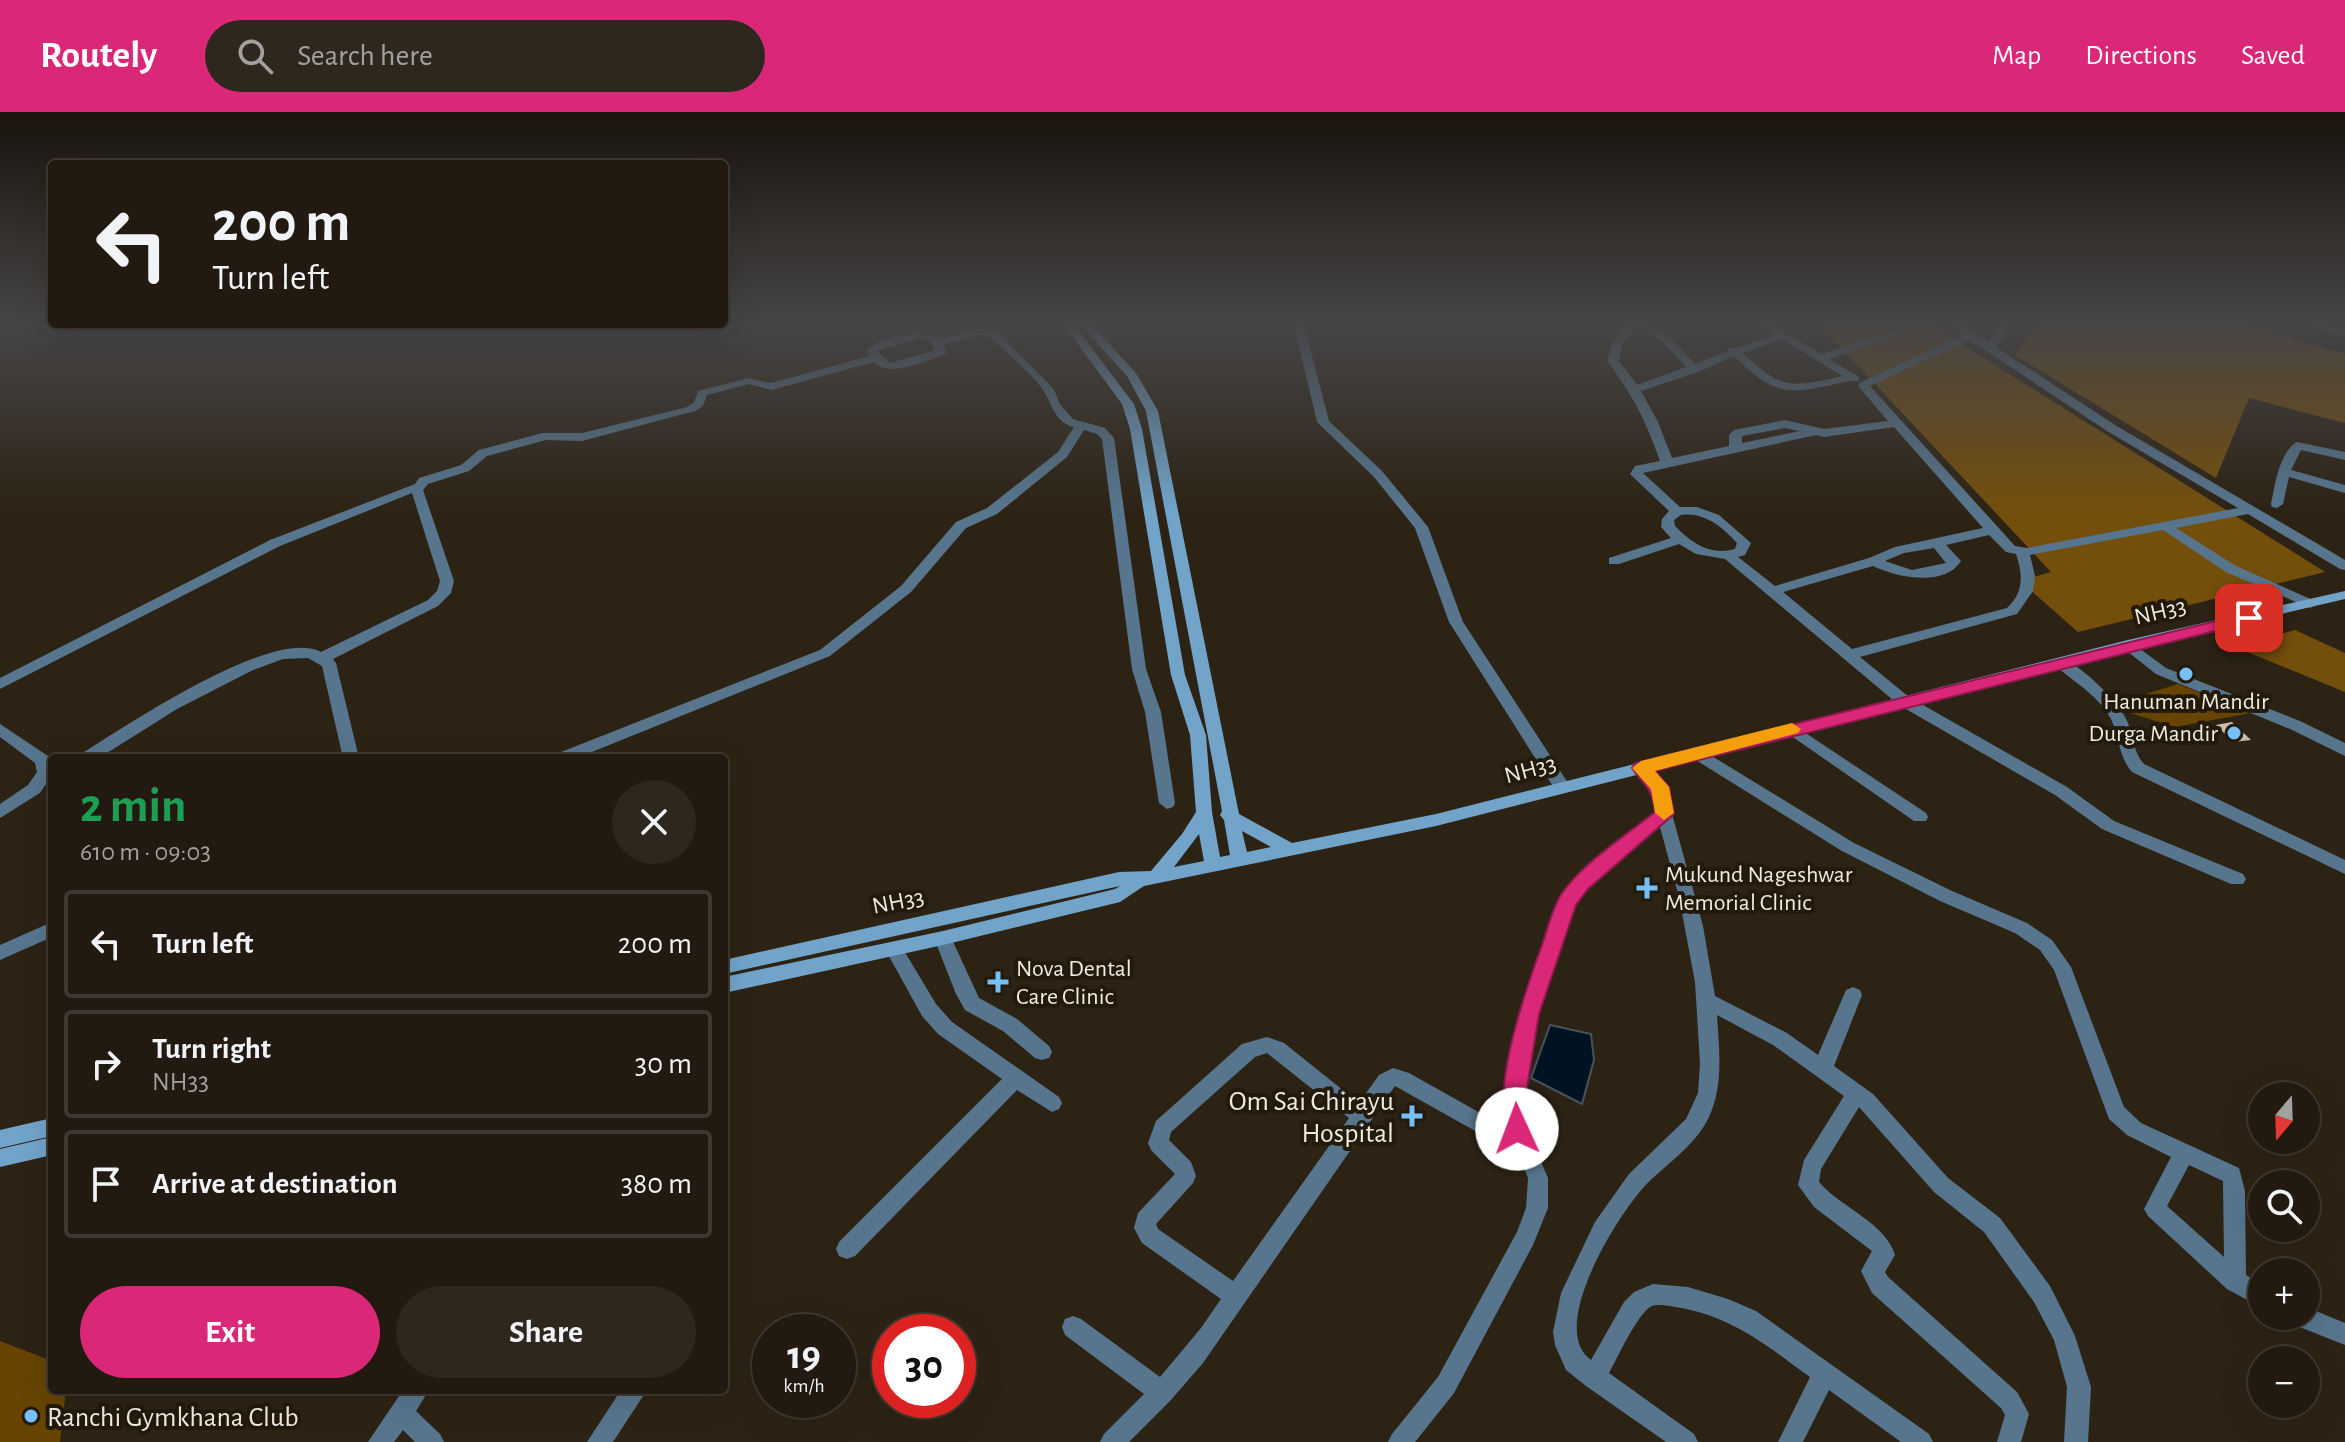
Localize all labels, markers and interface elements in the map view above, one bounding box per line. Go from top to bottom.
search box [205,20,765,92]
icon: search [233,34,277,78]
text: Routely [40,37,157,75]
text: Search here [297,41,433,71]
text: Map [1992,42,2041,70]
text: Directions [2085,42,2197,70]
text: Saved [2241,42,2305,70]
icon: left [80,192,184,296]
text: 200 m [212,195,350,251]
text: Turn left [212,260,329,296]
pin [2215,584,2283,652]
street label: NH33 [2132,594,2189,630]
icon: arrive [2227,596,2271,640]
marker: Hanuman Mandir [2177,665,2195,683]
place label: Hanuman Mandir [2103,690,2269,714]
place label: Durga Mandir [2088,722,2218,746]
marker: Durga Mandir [2225,724,2243,742]
street label: NH33 [1502,752,1559,788]
button: close [612,780,696,864]
text: 2 min [80,783,187,831]
text: 610 m · 09:03 [80,839,211,865]
place label: Mukund Nageshwar Memorial Clinic [1665,863,1853,915]
marker: Mukund Nageshwar Memorial Clinic [1636,877,1658,899]
street label: NH33 [870,885,926,919]
icon: left [84,922,128,966]
text: Turn left [152,929,253,959]
text: 200 m [618,929,692,959]
place label: Nova Dental Care Clinic [1016,957,1132,1009]
marker: Nova Dental Care Clinic [987,971,1009,993]
text: Turn right [152,1034,271,1064]
icon: right [84,1042,128,1086]
text: 30 m [635,1049,692,1079]
text: NH33 [152,1069,209,1095]
north arrow [2248,1082,2320,1154]
map controls [2248,1082,2320,1418]
position arrow [1475,1087,1559,1171]
place label: Om Sai Chirayu Hospital [1229,1088,1394,1148]
marker: Om Sai Chirayu Hospital [1401,1105,1423,1127]
icon: arrive [84,1162,128,1206]
text: Arrive at destination [152,1169,398,1199]
text: 380 m [621,1169,692,1199]
button: search [2248,1170,2320,1242]
button: + [2248,1258,2320,1330]
button: Exit [80,1286,380,1378]
button: Share [396,1286,696,1378]
speed limit sign: 30 [872,1314,976,1418]
text: 19 [787,1336,821,1376]
button: − [2248,1346,2320,1418]
text: km/h [783,1376,825,1396]
place label: Ranchi Gymkhana Club [47,1404,299,1432]
marker: Ranchi Gymkhana Club [22,1407,40,1425]

